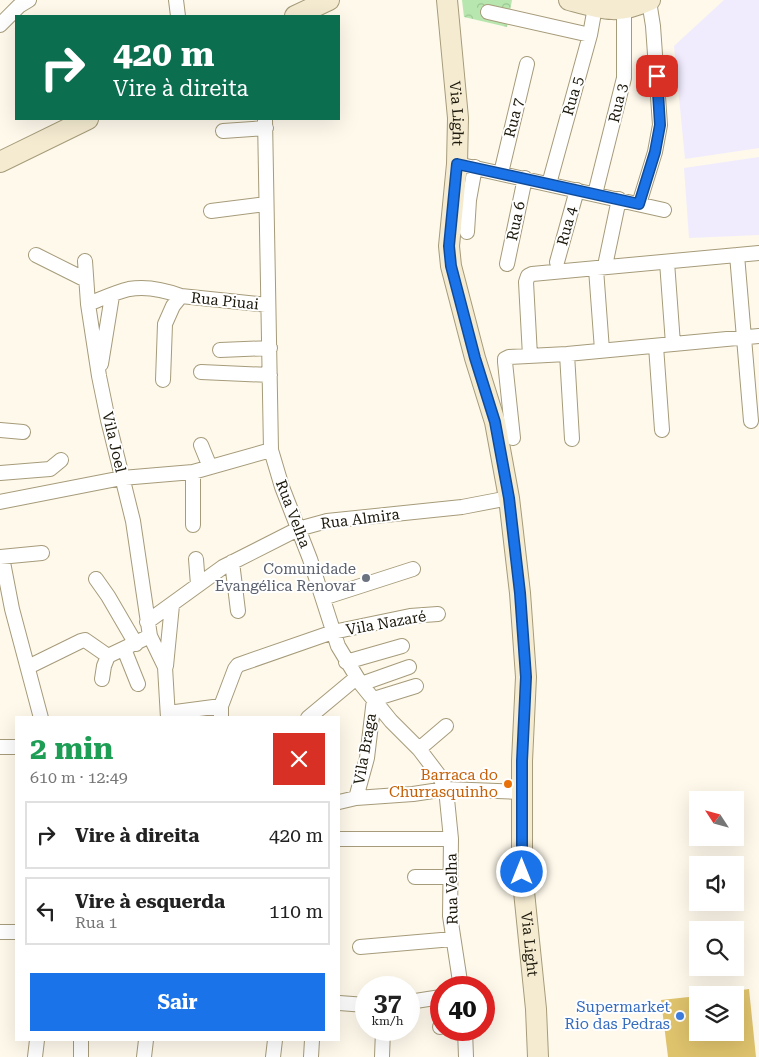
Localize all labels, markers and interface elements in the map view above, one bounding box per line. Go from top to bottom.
text: 420 m [113,34,214,75]
icon: right [30,35,95,100]
pin [636,55,678,97]
icon: arrive [643,62,671,90]
street label: Rua 5 [559,74,587,118]
text: Vire à direita [113,76,248,101]
street label: Via Light [446,80,467,147]
street label: Rua 3 [605,82,631,124]
street label: Rua 7 [500,97,528,139]
street label: Rua 6 [503,200,529,242]
street label: Rua 4 [553,204,581,248]
street label: Rua Piuai [190,288,260,314]
street label: Vila Joel [98,410,130,475]
street label: Rua Velha [272,477,314,551]
street label: Rua Almira [320,505,400,533]
place label: Comunidade Evangélica Renovar [215,560,356,595]
marker: Comunidade Evangélica Renovar [360,572,372,584]
street label: Vila Nazaré [344,607,428,639]
street label: Vila Braga [350,712,380,786]
text: 2 min [30,731,113,766]
button: close [273,733,325,785]
place label: Barraca do Churrasquinho [389,766,498,801]
text: 610 m · 12:49 [30,768,128,787]
marker: Barraca do Churrasquinho [502,778,514,790]
north arrow [689,791,744,846]
map controls [689,791,744,1041]
icon: right [32,821,60,849]
text: Vire à direita [75,824,199,847]
text: 420 m [269,824,323,847]
position arrow [495,845,547,897]
street label: Rua Velha [442,853,462,925]
button: sound [689,856,744,911]
text: Vire à esquerda [75,890,225,913]
icon: left [32,897,60,925]
text: 110 m [269,900,323,923]
street label: Via Light [517,911,542,978]
text: Rua 1 [75,913,117,932]
button: search [689,921,744,976]
button: Sair [30,973,325,1031]
speed limit sign: 40 [430,976,495,1041]
button: layers [689,986,744,1041]
text: 37 [373,988,402,1017]
place label: Supermarket Rio das Pedras [565,998,670,1033]
marker: Supermarket Rio das Pedras [674,1010,686,1022]
text: km/h [371,1014,404,1028]

